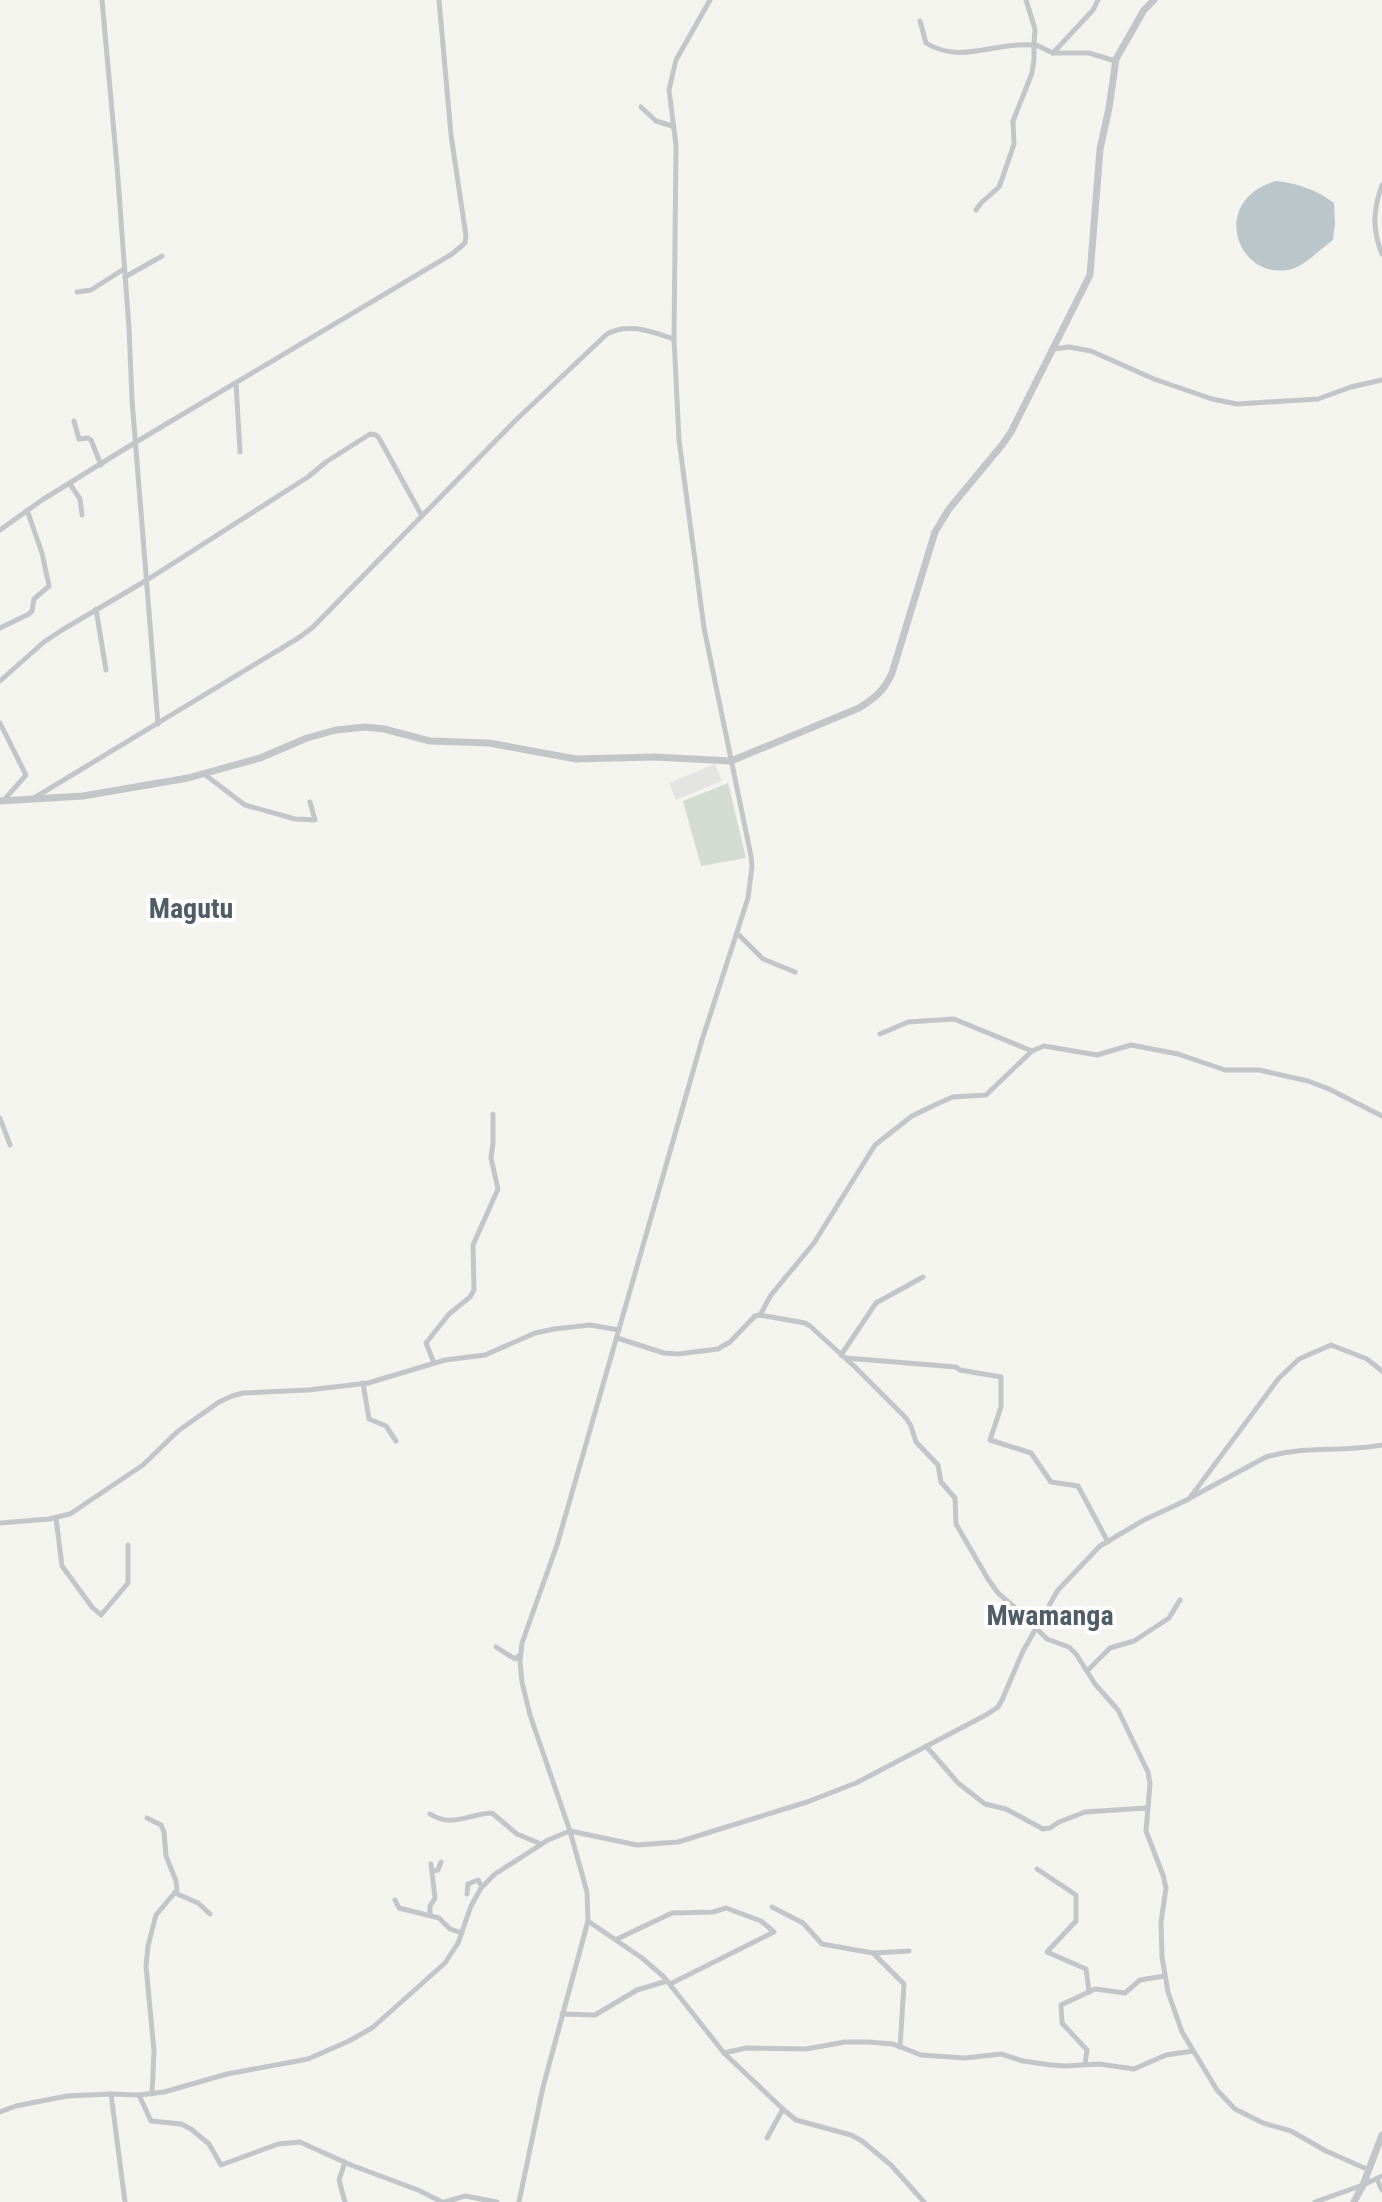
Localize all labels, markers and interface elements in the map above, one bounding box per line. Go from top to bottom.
district label: Magutu [149,892,233,925]
district label: Mwamanga [986,1599,1114,1632]

